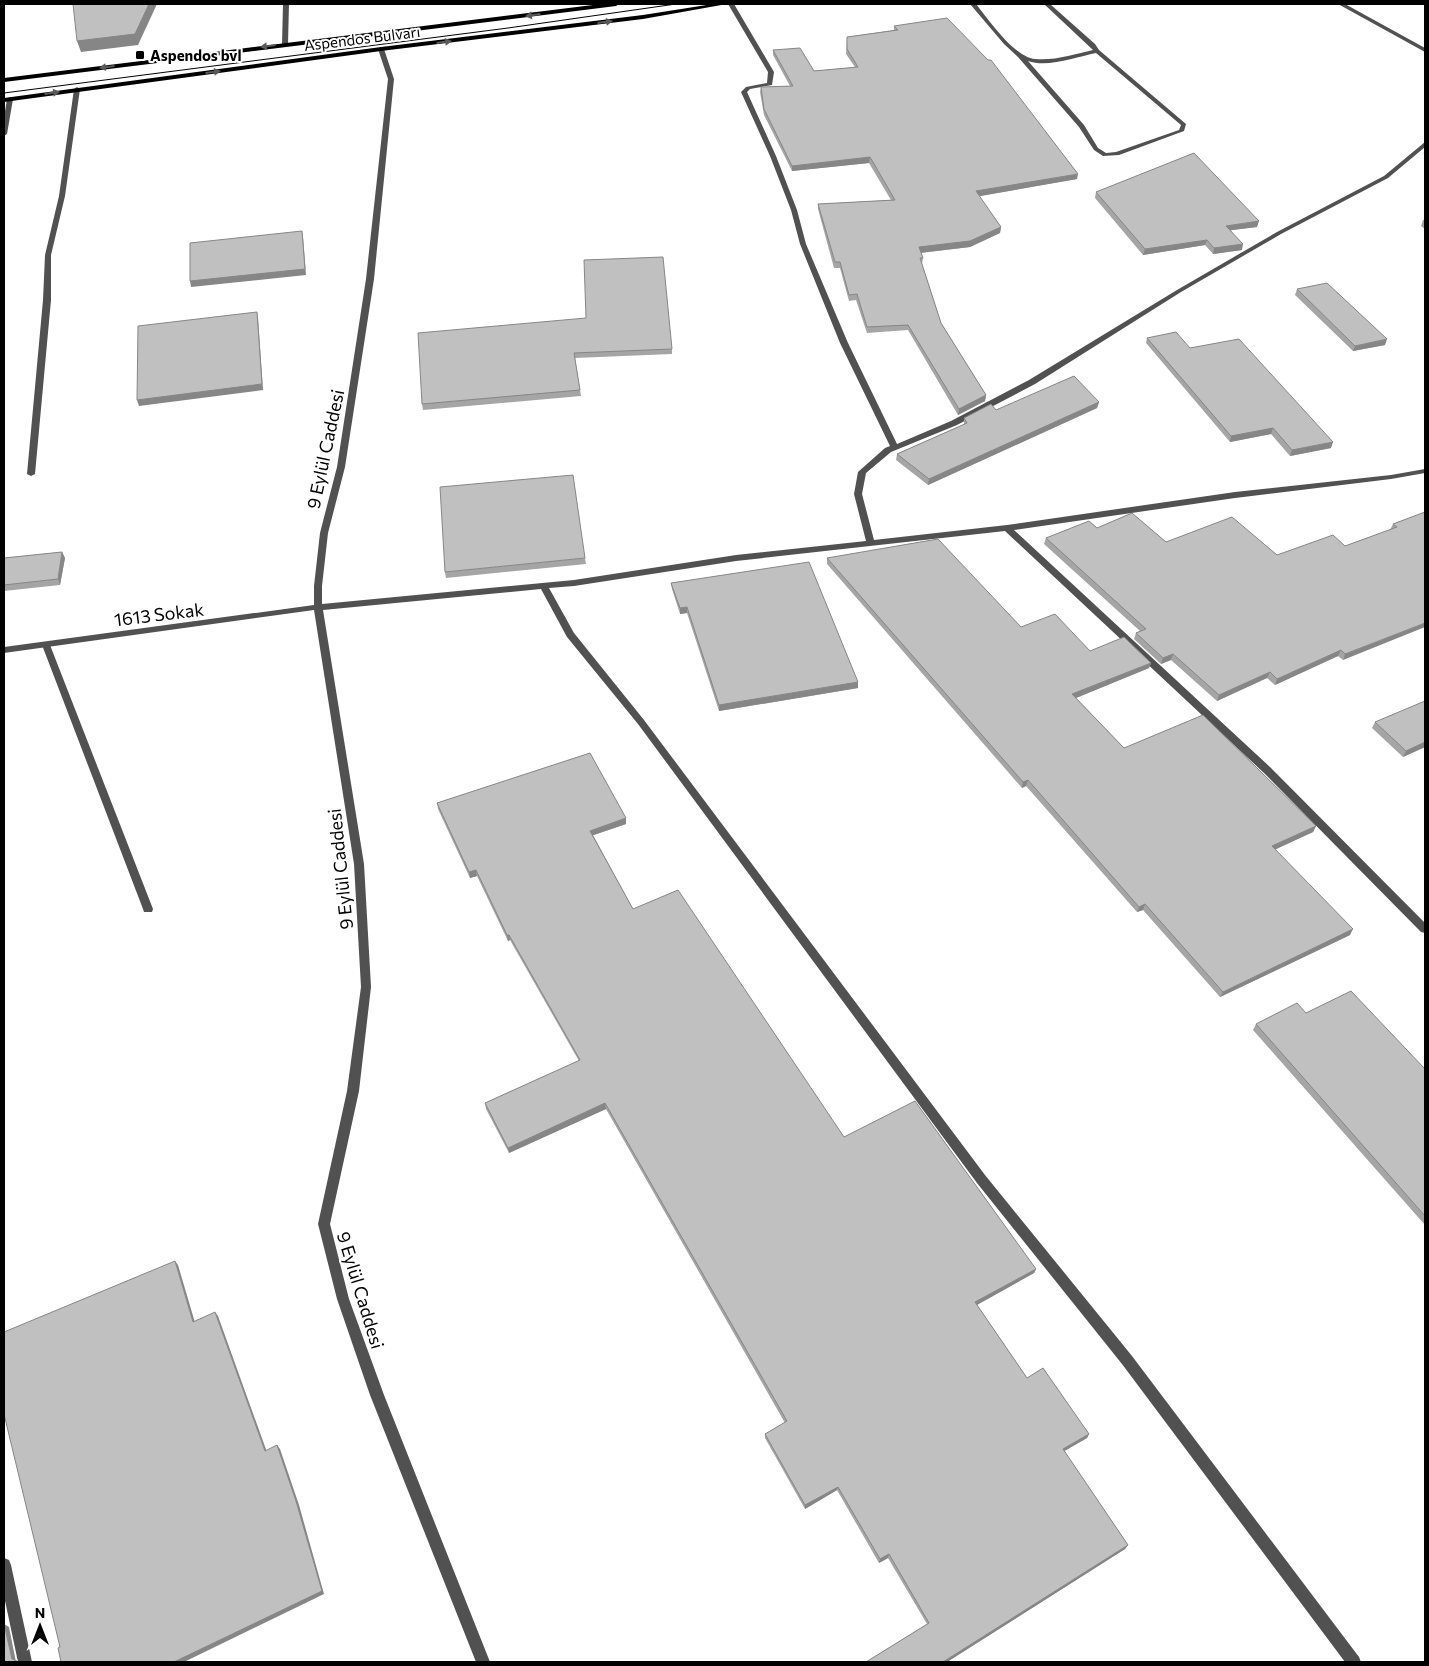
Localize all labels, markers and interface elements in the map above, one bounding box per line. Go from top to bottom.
one-way arrow [525,11,541,19]
one-way arrow [597,18,613,26]
street label: Aspendos Bulvarı [303,22,421,54]
one-way arrow [436,38,452,46]
one-way arrow [259,43,275,51]
place label: Aspendos bvl [150,46,242,64]
marker: Aspendos bvl [134,49,146,61]
one-way arrow [98,63,114,71]
one-way arrow [205,67,221,75]
one-way arrow [44,89,60,97]
street label: 9 Eylül Caddesi [302,387,348,511]
street label: 1613 Sokak [113,598,205,630]
street label: 9 Eylül Caddesi [323,807,357,931]
street label: 9 Eylül Caddesi [333,1229,389,1351]
north arrow [15,1601,65,1651]
text: N [35,1604,45,1621]

